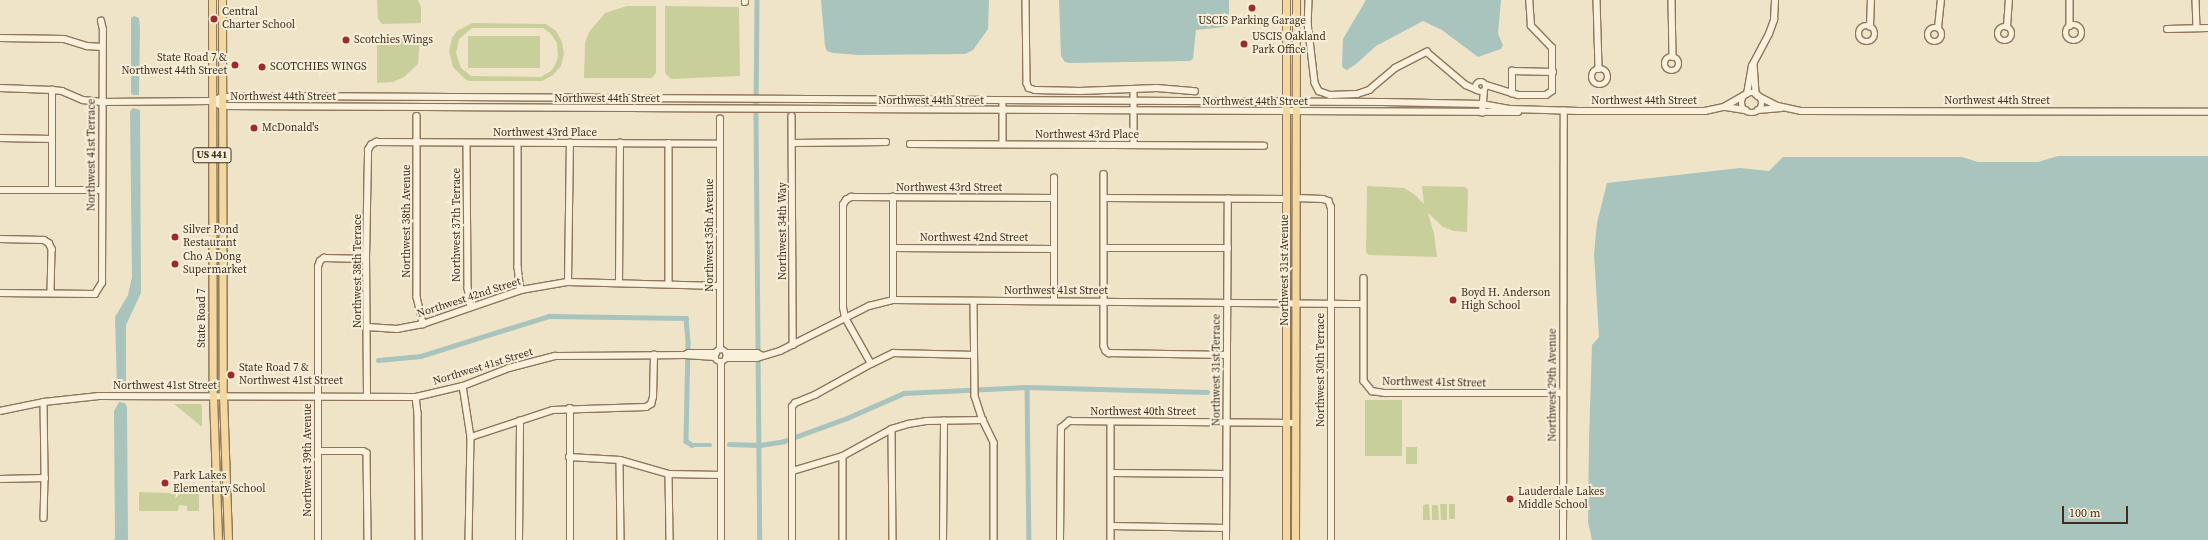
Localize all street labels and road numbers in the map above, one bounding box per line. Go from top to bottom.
street label: Northwest 44th Street [230,90,336,104]
street label: Northwest 44th Street [554,92,660,106]
street label: Northwest 44th Street [878,94,984,108]
street label: Northwest 44th Street [1591,94,1697,108]
street label: Northwest 44th Street [1944,94,2050,108]
street label: Northwest 44th Street [1202,95,1308,109]
street label: Northwest 41st Terrace [85,99,99,211]
street label: Northwest 43rd Place [493,126,597,140]
street label: Northwest 43rd Place [1035,128,1139,142]
road number: US 441 [192,147,232,163]
street label: Northwest 38th Avenue [400,164,414,278]
street label: Northwest 37th Terrace [450,168,464,282]
street label: Northwest 35th Avenue [703,178,717,292]
street label: Northwest 43rd Street [896,181,1002,195]
street label: Northwest 34th Way [776,182,790,280]
street label: Northwest 38th Terrace [351,214,365,328]
street label: Northwest 31st Avenue [1278,214,1292,326]
street label: Northwest 42nd Street [920,231,1028,245]
street label: Northwest 42nd Street [415,275,523,321]
street label: Northwest 41st Street [1004,284,1108,298]
street label: State Road 7 [195,288,209,348]
street label: Northwest 30th Terrace [1314,313,1328,427]
street label: Northwest 31st Terrace [1210,314,1224,426]
street label: Northwest 29th Avenue [1546,328,1560,442]
street label: Northwest 41st Street [431,346,535,388]
street label: Northwest 41st Street [1382,375,1486,391]
street label: Northwest 41st Street [113,379,217,393]
street label: Northwest 39th Avenue [301,403,315,517]
street label: Northwest 40th Street [1090,405,1196,419]

